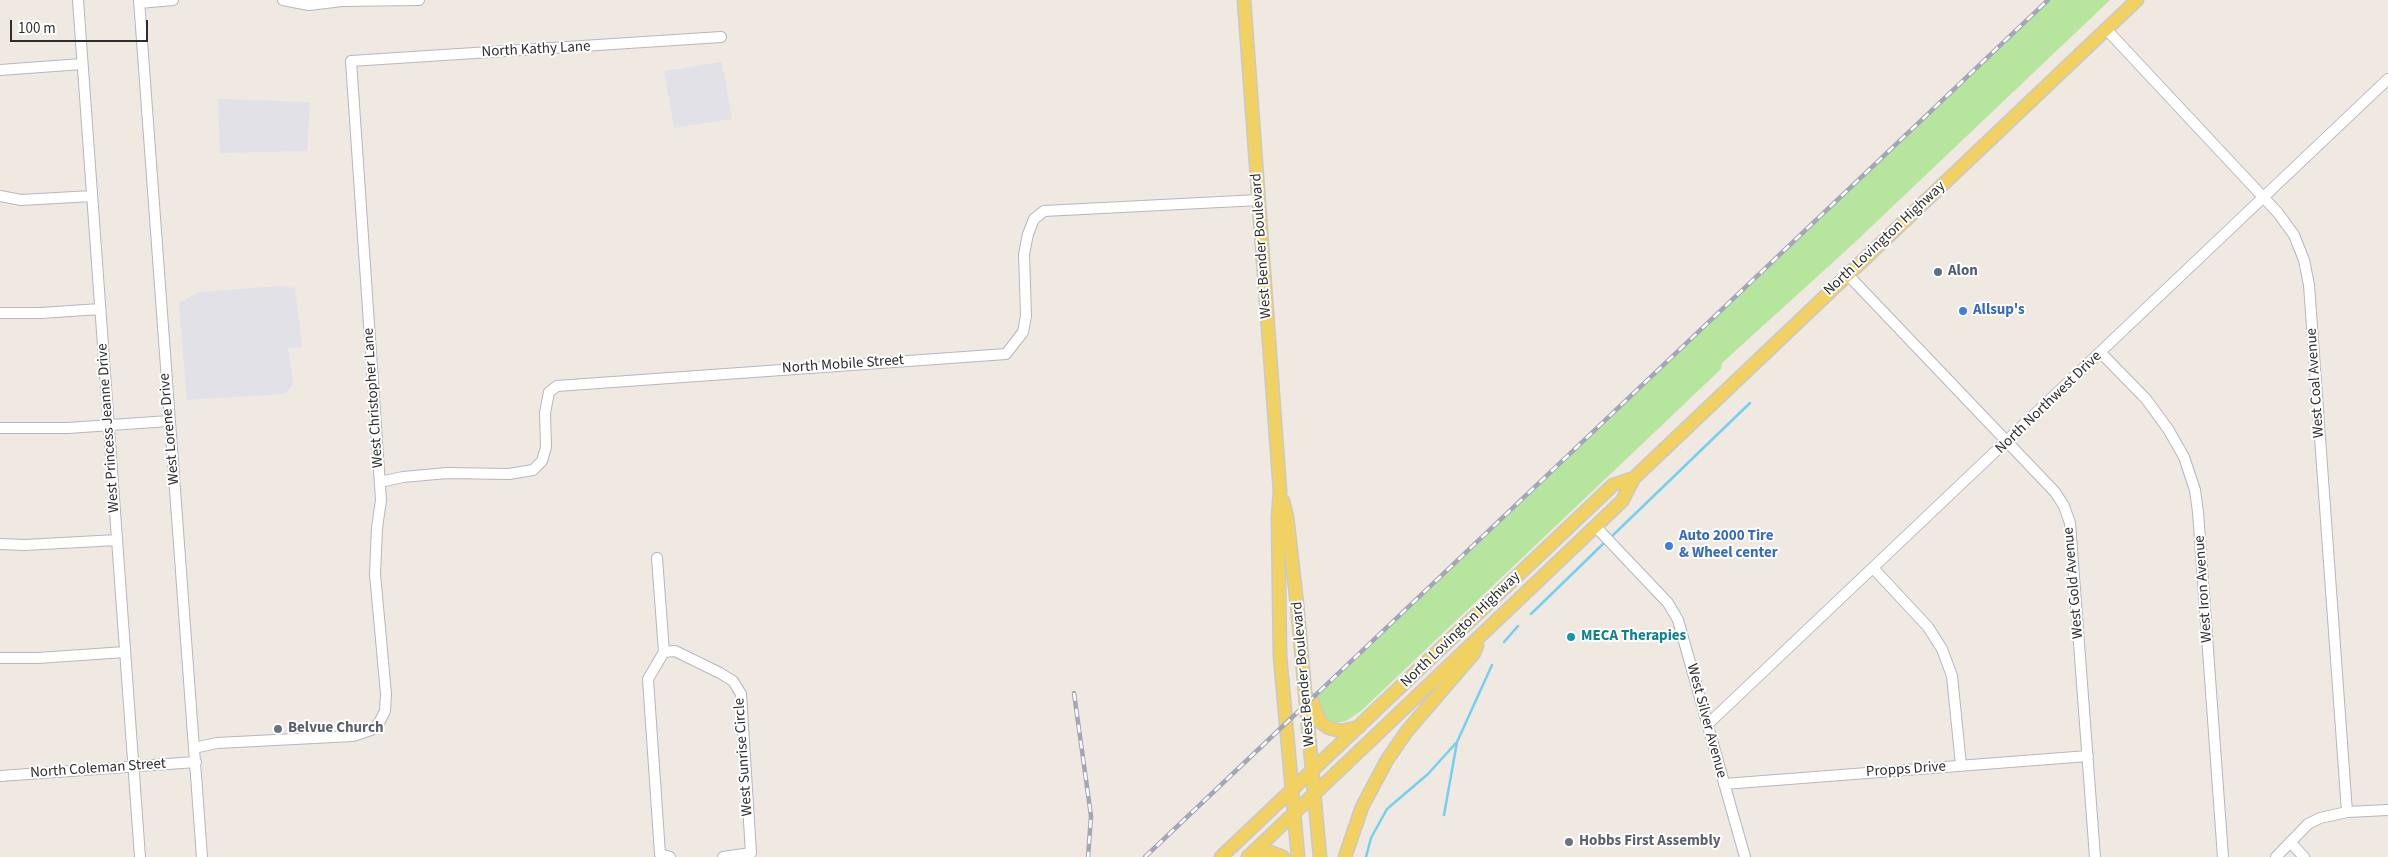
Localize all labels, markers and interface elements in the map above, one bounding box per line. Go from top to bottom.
scale bar [12,10,150,42]
text: 100 m [18,18,56,39]
street label: North Kathy Lane [481,38,591,62]
street label: West Bender Boulevard [1248,173,1276,319]
street label: North Lovington Highway [1821,178,1949,300]
place label: Alon [1948,263,1978,281]
marker: Alon [1932,266,1944,278]
place label: Allsup's [1973,302,2025,320]
marker: Allsup's [1957,305,1969,317]
street label: West Christopher Lane [360,327,388,469]
street label: West Coal Avenue [2303,327,2329,439]
street label: West Princess Jeanne Drive [94,343,124,513]
street label: North Northwest Drive [1992,348,2106,458]
street label: North Mobile Street [781,352,905,378]
street label: West Lorene Drive [156,372,184,486]
street label: West Gold Avenue [2060,526,2088,640]
place label: Auto 2000 Tire & Wheel center [1679,528,1778,563]
street label: West Iron Avenue [2191,535,2217,643]
marker: Auto 2000 Tire & Wheel center [1663,540,1675,552]
street label: North Lovington Highway [1397,568,1525,692]
street label: West Bender Boulevard [1289,601,1319,747]
place label: MECA Therapies [1581,628,1686,646]
marker: MECA Therapies [1565,631,1577,643]
street label: West Silver Avenue [1682,662,1730,780]
street label: West Sunrise Circle [731,697,757,817]
place label: Belvue Church [288,720,383,738]
marker: Belvue Church [272,723,284,735]
street label: North Coleman Street [30,755,166,783]
street label: Propps Drive [1865,758,1947,782]
place label: Hobbs First Assembly [1579,833,1721,851]
marker: Hobbs First Assembly [1563,836,1575,848]

